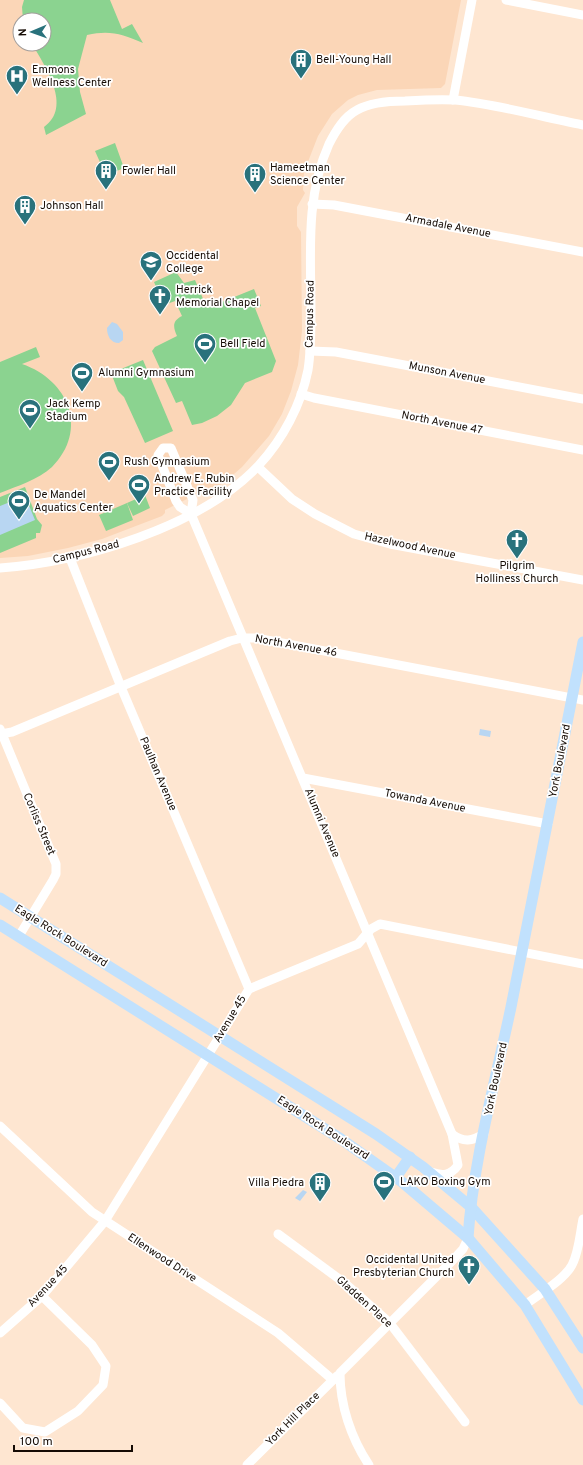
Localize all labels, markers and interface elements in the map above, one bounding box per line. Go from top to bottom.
north arrow [12,12,52,52]
text: N [16,28,30,37]
building icon: Bell-Young Hall [288,47,314,80]
place label: Bell-Young Hall [316,53,391,67]
hospital icon: Emmons Wellness Center [4,63,30,96]
place label: Emmons Wellness Center [32,63,112,90]
building icon: Fowler Hall [93,158,119,191]
building icon: Hameetman Science Center [242,161,268,194]
place label: Hameetman Science Center [270,161,345,188]
place label: Fowler Hall [122,164,176,178]
building icon: Johnson Hall [12,193,38,226]
place label: Johnson Hall [40,199,104,213]
street label: Armadale Avenue [404,211,492,241]
school or university icon: Occidental College [138,249,164,282]
place label: Occidental College [166,249,219,276]
street label: Campus Road [302,280,318,348]
church icon: Herrick Memorial Chapel [147,283,173,316]
place label: Herrick Memorial Chapel [176,283,259,310]
sports icon: Bell Field [192,331,218,364]
place label: Bell Field [220,337,266,351]
street label: Munson Avenue [408,359,486,387]
sports icon: Alumni Gymnasium [69,360,95,393]
place label: Alumni Gymnasium [98,366,194,380]
sports icon: Jack Kemp Stadium [17,397,43,430]
place label: Jack Kemp Stadium [46,397,101,424]
street label: North Avenue 47 [400,408,484,438]
sports icon: Rush Gymnasium [96,449,122,482]
place label: Rush Gymnasium [124,455,210,469]
sports icon: Andrew E. Rubin Practice Facility [126,472,152,505]
place label: Andrew E. Rubin Practice Facility [154,472,234,499]
sports icon: De Mandel Aquatics Center [6,488,32,521]
place label: De Mandel Aquatics Center [34,488,114,515]
church icon: Pilgrim Holliness Church [504,527,530,560]
street label: Hazelwood Avenue [363,529,457,563]
street label: Campus Road [51,537,121,567]
place label: Pilgrim Holliness Church [476,559,558,586]
street label: North Avenue 46 [254,632,338,660]
street label: York Boulevard [546,723,574,799]
street label: Paulhan Avenue [136,735,180,813]
street label: Alumni Avenue [301,786,343,860]
street label: Towanda Avenue [383,786,467,816]
street label: Corliss Street [20,791,58,857]
street label: Eagle Rock Boulevard [12,902,110,970]
street label: Avenue 45 [210,993,250,1045]
street label: York Boulevard [481,1041,511,1117]
street label: Eagle Rock Boulevard [274,1093,372,1163]
sports icon: LAKO Boxing Gym [371,1169,397,1202]
building icon: Villa Piedra [307,1170,333,1203]
place label: LAKO Boxing Gym [400,1175,490,1189]
place label: Villa Piedra [248,1176,304,1190]
street label: Ellenwood Drive [125,1230,199,1286]
place label: Occidental United Presbyterian Church [353,1253,454,1280]
church icon: Occidental United Presbyterian Church [456,1253,482,1286]
street label: Avenue 45 [25,1262,71,1310]
street label: Gladden Place [333,1273,395,1331]
street label: York Hill Place [263,1389,323,1449]
scale bar [14,1427,132,1453]
text: 100 m [20,1434,53,1450]

